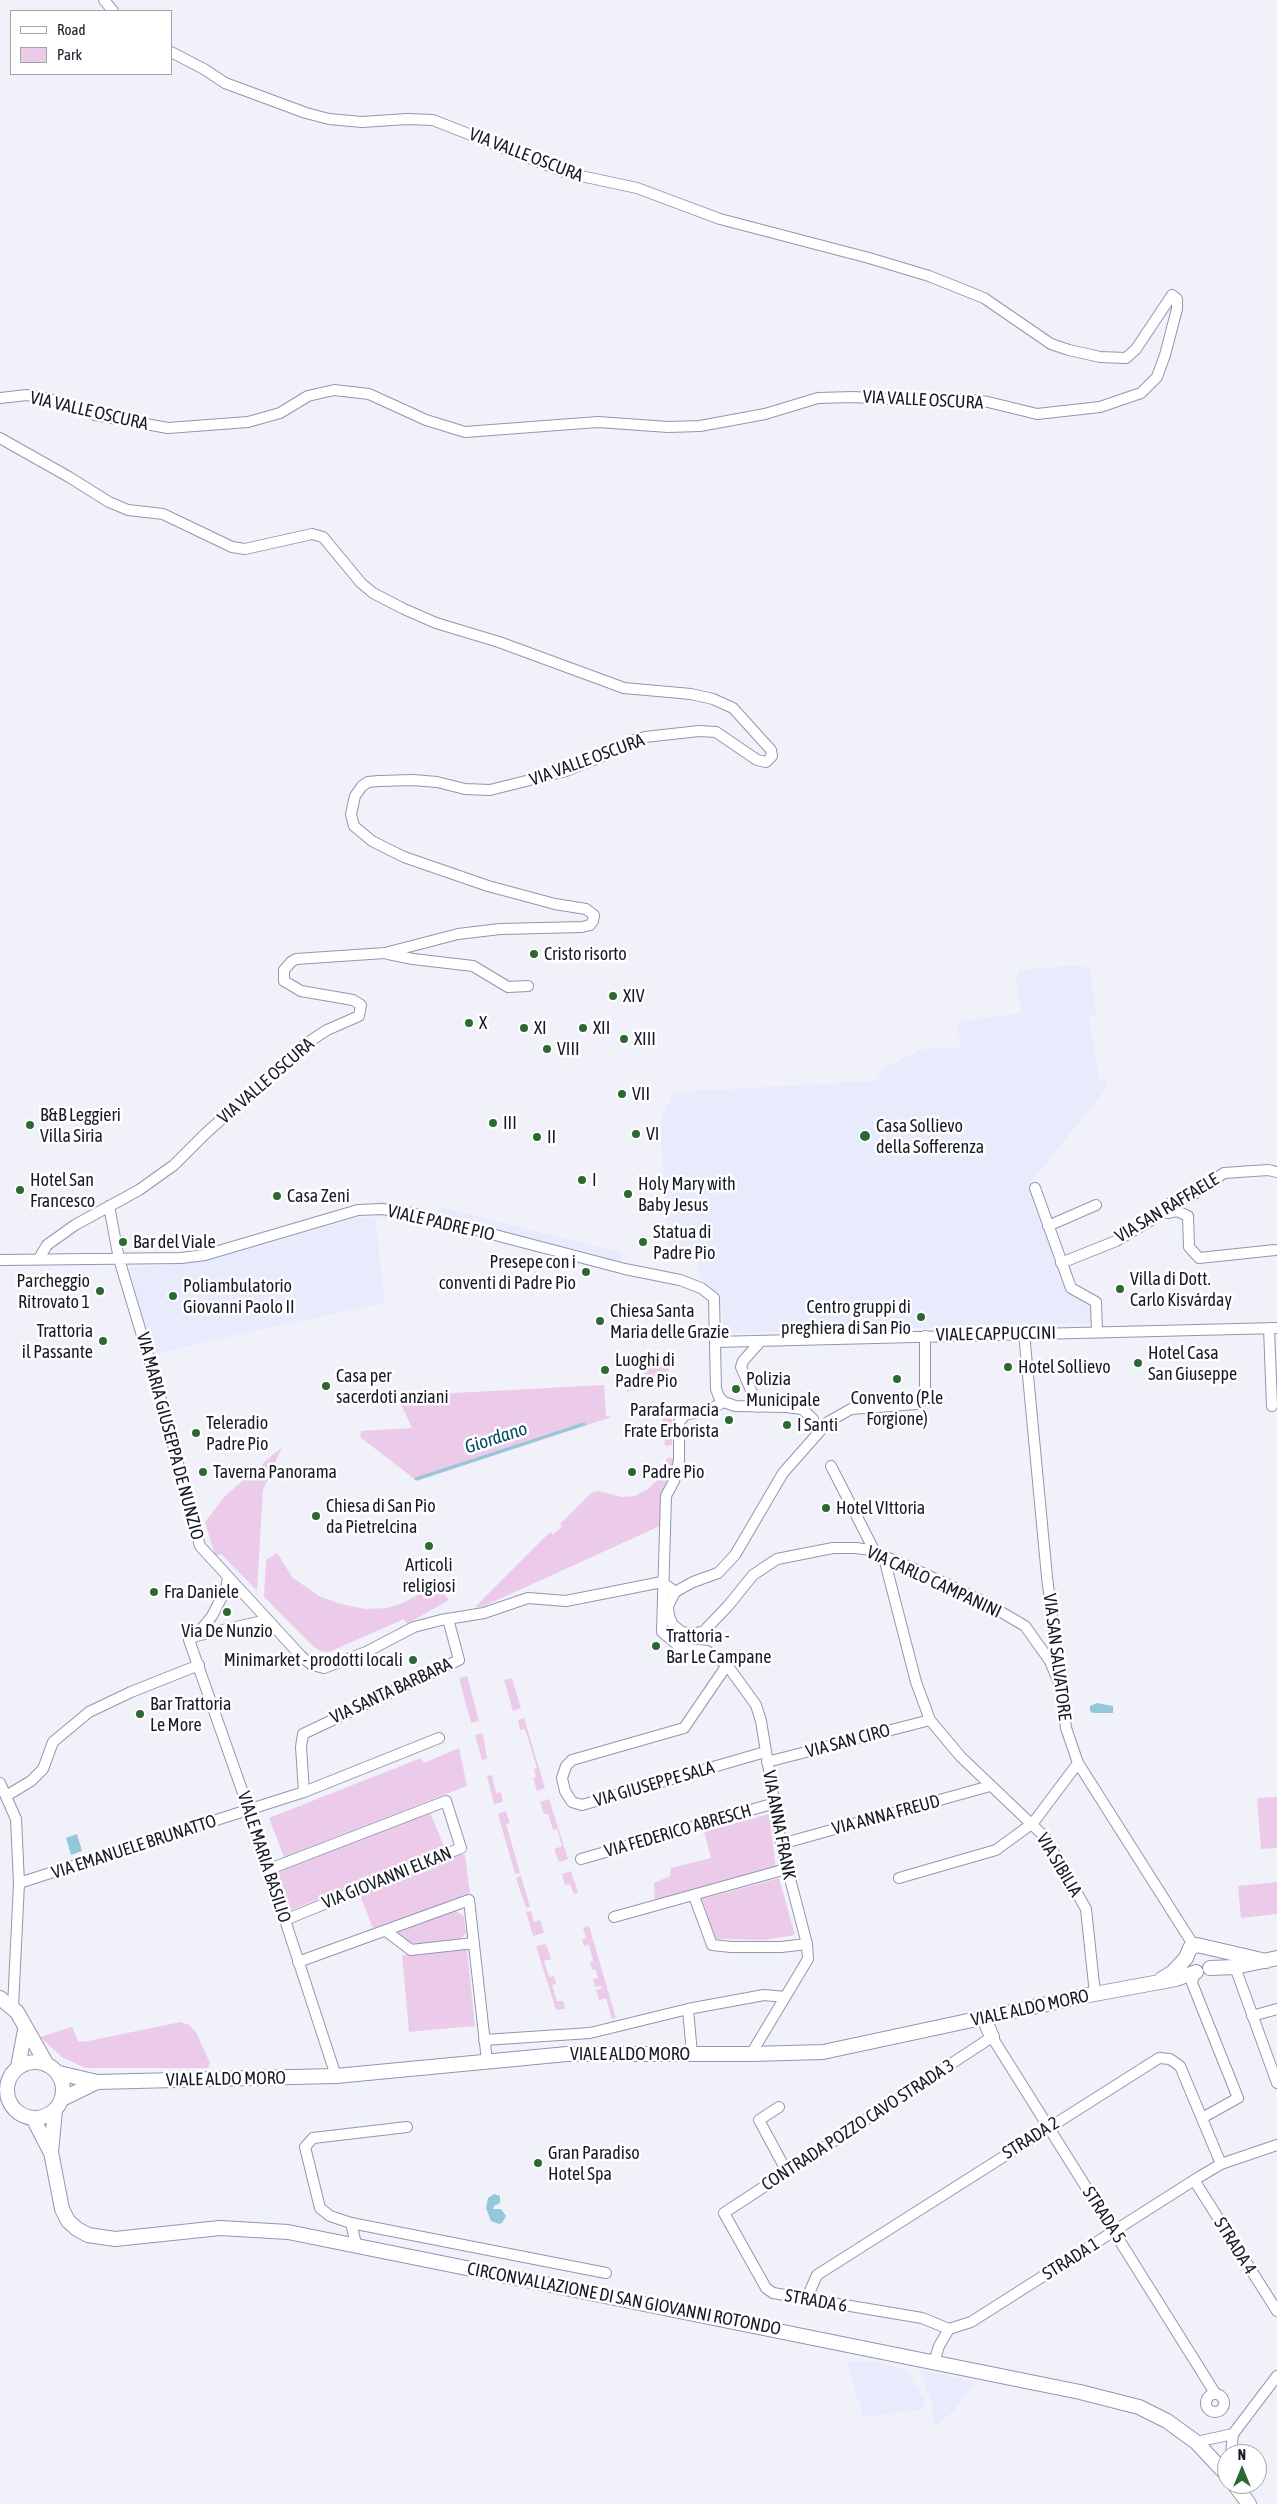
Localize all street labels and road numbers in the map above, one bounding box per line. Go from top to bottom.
street label: VIA VALLE OSCURA [466,123,586,187]
street label: VIA VALLE OSCURA [862,386,984,414]
street label: VIA VALLE OSCURA [28,387,150,435]
street label: VIA VALLE OSCURA [527,729,647,791]
street label: VIA VALLE OSCURA [213,1033,319,1129]
street label: VIA SAN RAFFAELE [1111,1169,1223,1247]
street label: VIALE PADRE PIO [385,1200,497,1246]
street label: VIALE CAPPUCCINI [936,1322,1056,1346]
street label: VIA MARIA GIUSEPPA DE NUNZIO [132,1330,208,1542]
street label: VIA CARLO CAMPANINI [863,1541,1005,1623]
street label: VIA SAN SALVATORE [1038,1592,1076,1722]
street label: VIA SANTA BARBARA [327,1653,455,1729]
street label: VIA SAN CIRO [804,1719,892,1763]
street label: VIA GIUSEPPE SALA [591,1756,717,1812]
street label: VIA ANNA FRANK [758,1769,800,1881]
street label: VIALE MARIA BASILIO [233,1789,295,1925]
street label: VIA ANNA FREUD [830,1790,942,1840]
street label: VIA FEDERICO ABRESCH [602,1800,754,1862]
street label: VIA EMANUELE BRUNATTO [49,1810,219,1884]
street label: VIA SIBILIA [1032,1829,1086,1901]
street label: VIA GIOVANNI ELKAN [319,1842,455,1914]
street label: VIALE ALDO MORO [969,1985,1091,2031]
street label: VIALE ALDO MORO [570,2043,690,2065]
street label: CONTRADA POZZO CAVO STRADA 3 [758,2055,958,2195]
street label: VIALE ALDO MORO [166,2067,286,2091]
street label: STRADA 2 [999,2112,1063,2164]
street label: STRADA 5 [1078,2183,1130,2247]
street label: STRADA 4 [1209,2214,1261,2278]
street label: STRADA 1 [1039,2233,1103,2285]
street label: CIRCONVALLAZIONE DI SAN GIOVANNI ROTONDO [465,2258,783,2340]
street label: STRADA 6 [783,2285,849,2317]

